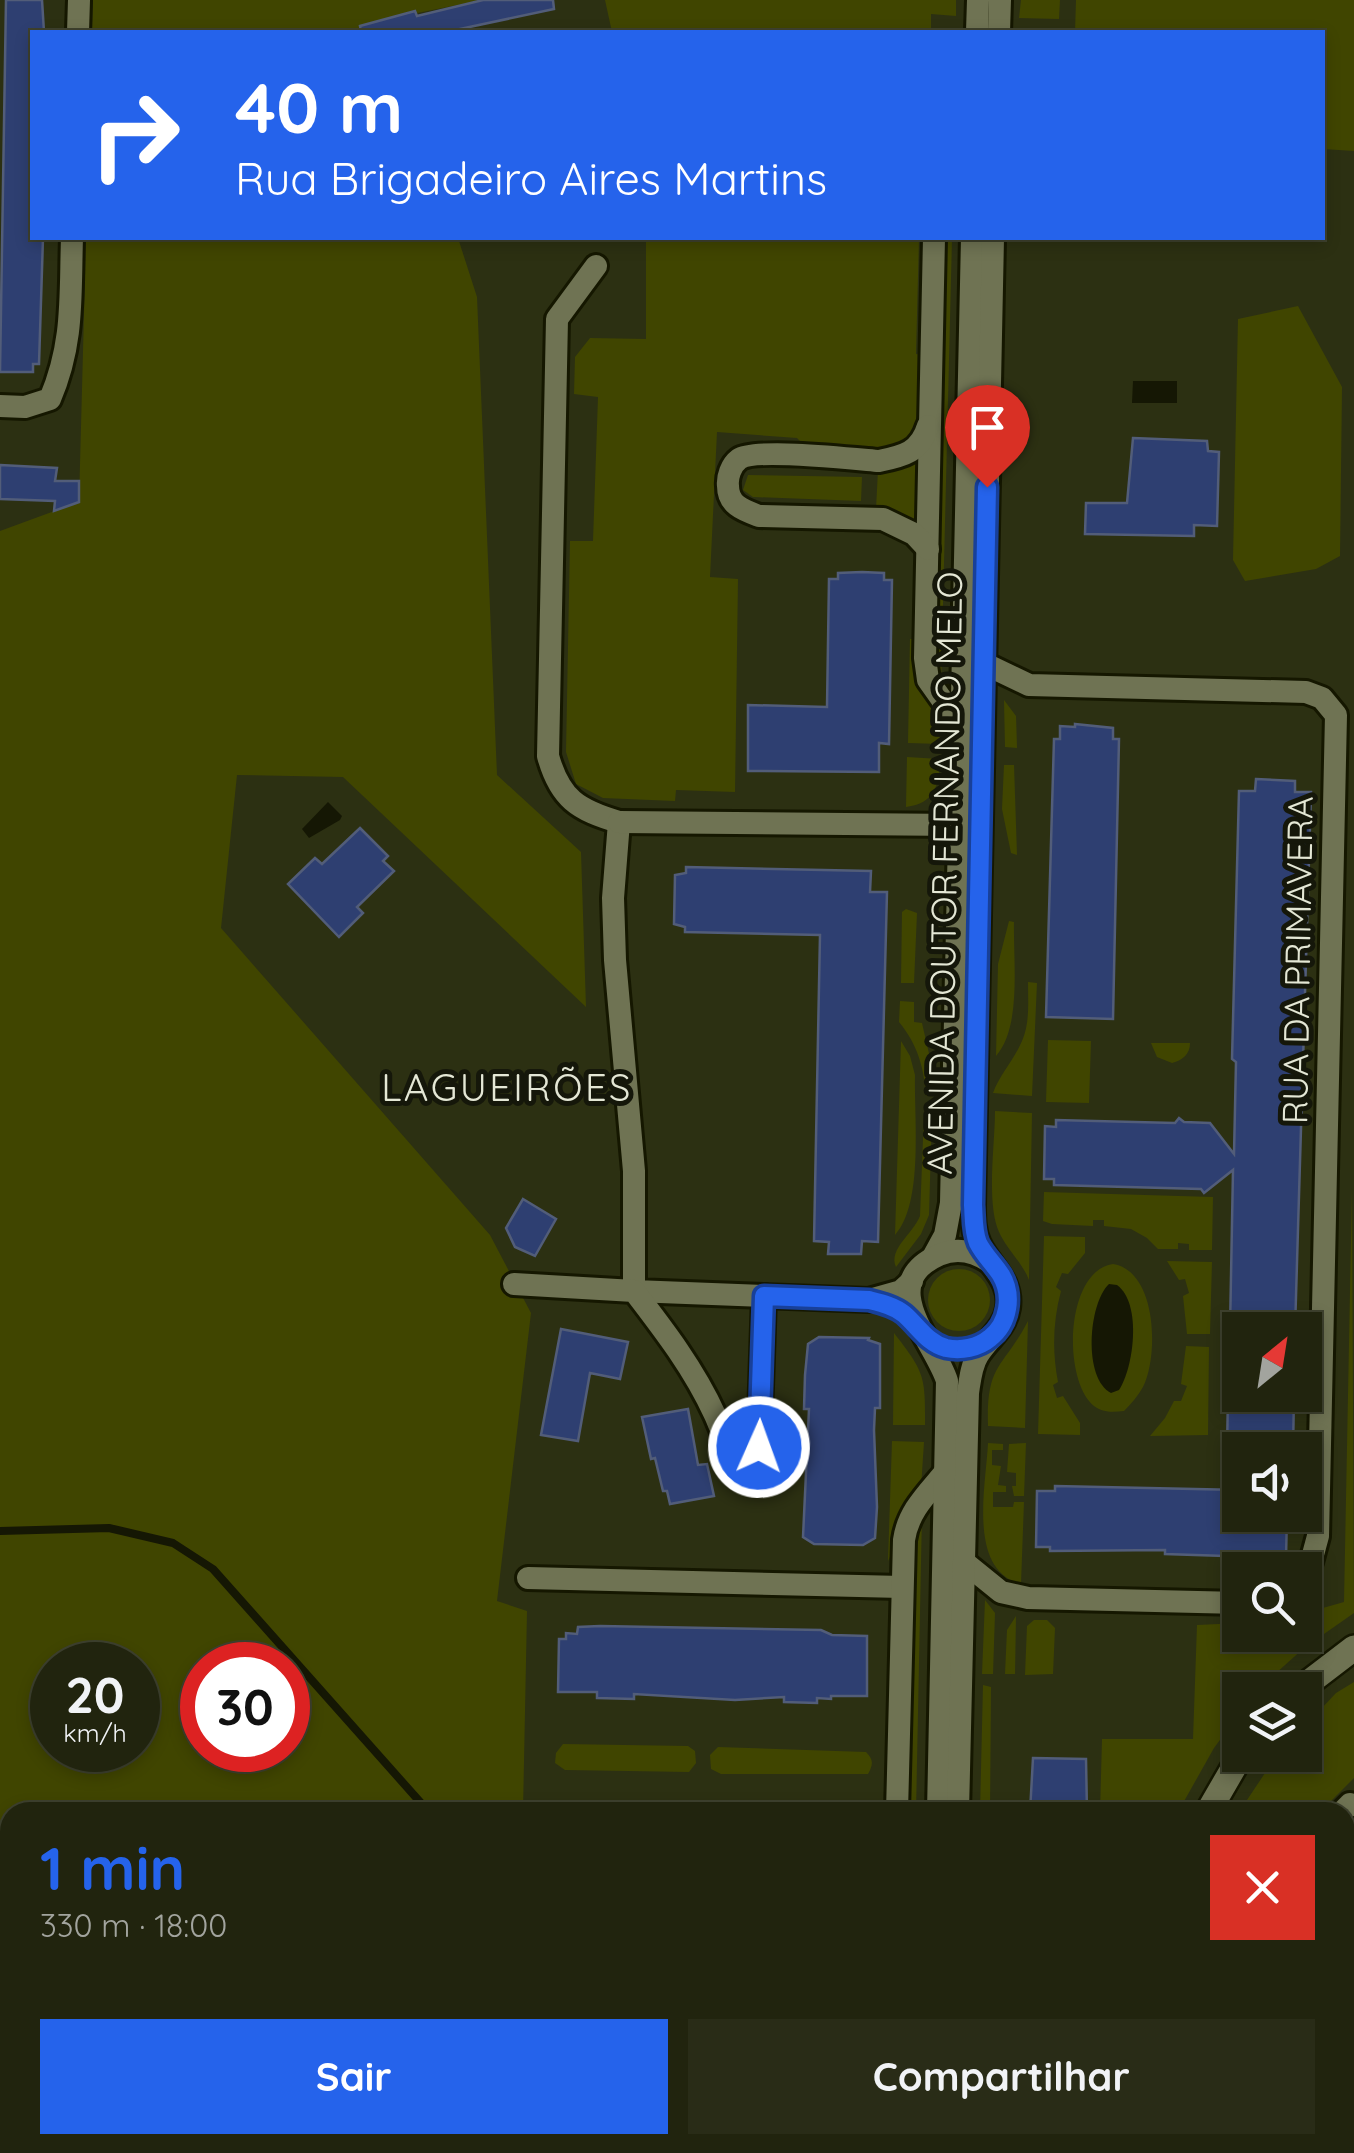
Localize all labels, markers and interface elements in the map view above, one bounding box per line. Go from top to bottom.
text: 40 m [235,63,403,151]
icon: right [70,70,200,200]
text: Rua Brigadeiro Aires Martins [235,150,827,206]
pin [945,385,1030,488]
icon: arrive [960,400,1015,455]
street label: AVENIDA DOUTOR FERNANDO MELO [917,571,971,1175]
street label: RUA DA PRIMAVERA [1272,796,1322,1124]
district label: LAGUEIRÕES [381,1063,633,1111]
north arrow [1222,1312,1322,1412]
map controls [1222,1312,1322,1772]
position arrow [707,1395,811,1499]
button: sound [1222,1432,1322,1532]
button: search [1222,1552,1322,1652]
speed limit sign: 30 [180,1642,310,1772]
text: 20 [65,1663,125,1726]
button: layers [1222,1672,1322,1772]
text: km/h [63,1717,127,1748]
text: 1 min [40,1830,185,1905]
button: close [1210,1835,1315,1940]
text: 330 m · 18:00 [40,1905,227,1945]
button: Sair [40,2019,668,2134]
button: Compartilhar [688,2019,1315,2134]

